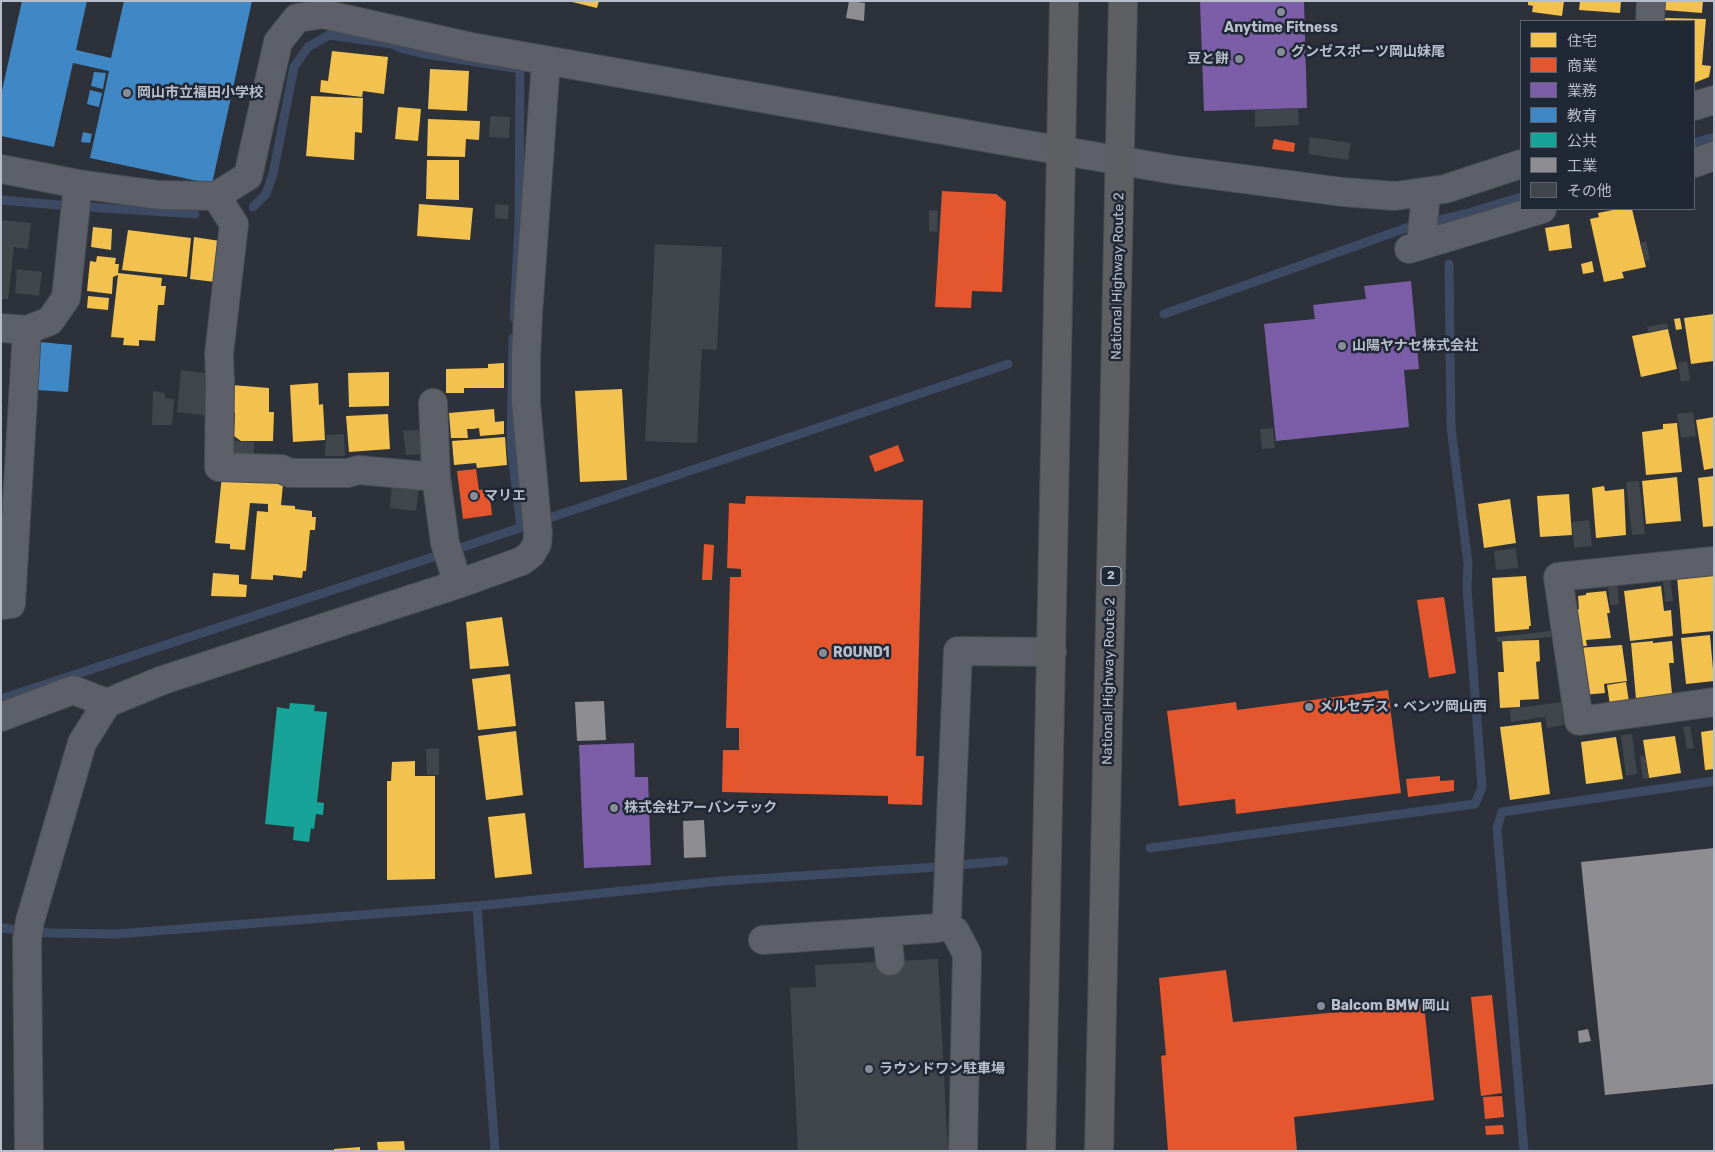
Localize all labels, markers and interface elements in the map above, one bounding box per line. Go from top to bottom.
marker: Anytime Fitness [1275,6,1287,18]
place label: Anytime Fitness [1224,20,1338,36]
legend [1520,20,1695,210]
text: 住宅 [1567,32,1597,50]
place label: グンゼスポーツ岡山妹尾 [1291,44,1445,60]
marker: グンゼスポーツ岡山妹尾 [1275,46,1287,58]
place label: 豆と餅 [1187,51,1229,67]
marker: 豆と餅 [1233,53,1245,65]
text: 商業 [1567,57,1597,75]
text: 業務 [1567,82,1597,100]
place label: 岡山市立福田小学校 [137,85,263,101]
marker: 岡山市立福田小学校 [121,87,133,99]
text: 教育 [1567,107,1597,125]
text: 公共 [1567,132,1597,150]
text: 工業 [1567,157,1597,175]
text: その他 [1567,182,1612,200]
street label: National Highway Route 2 [1108,192,1128,360]
place label: 山陽ヤナセ株式会社 [1352,338,1478,354]
marker: 山陽ヤナセ株式会社 [1336,340,1348,352]
place label: マリエ [484,488,526,504]
marker: マリエ [468,490,480,502]
road number: 2 [1101,566,1121,586]
street label: National Highway Route 2 [1099,597,1119,765]
place label: ROUND1 [833,645,890,661]
marker: ROUND1 [817,647,829,659]
place label: メルセデス・ベンツ岡山西 [1319,699,1487,715]
marker: メルセデス・ベンツ岡山西 [1303,701,1315,713]
place label: 株式会社アーバンテック [624,800,777,816]
marker: 株式会社アーバンテック [608,802,620,814]
place label: Balcom BMW 岡山 [1331,998,1450,1014]
marker: Balcom BMW 岡山 [1315,1000,1327,1012]
place label: ラウンドワン駐車場 [879,1061,1005,1077]
marker: ラウンドワン駐車場 [863,1063,875,1075]

